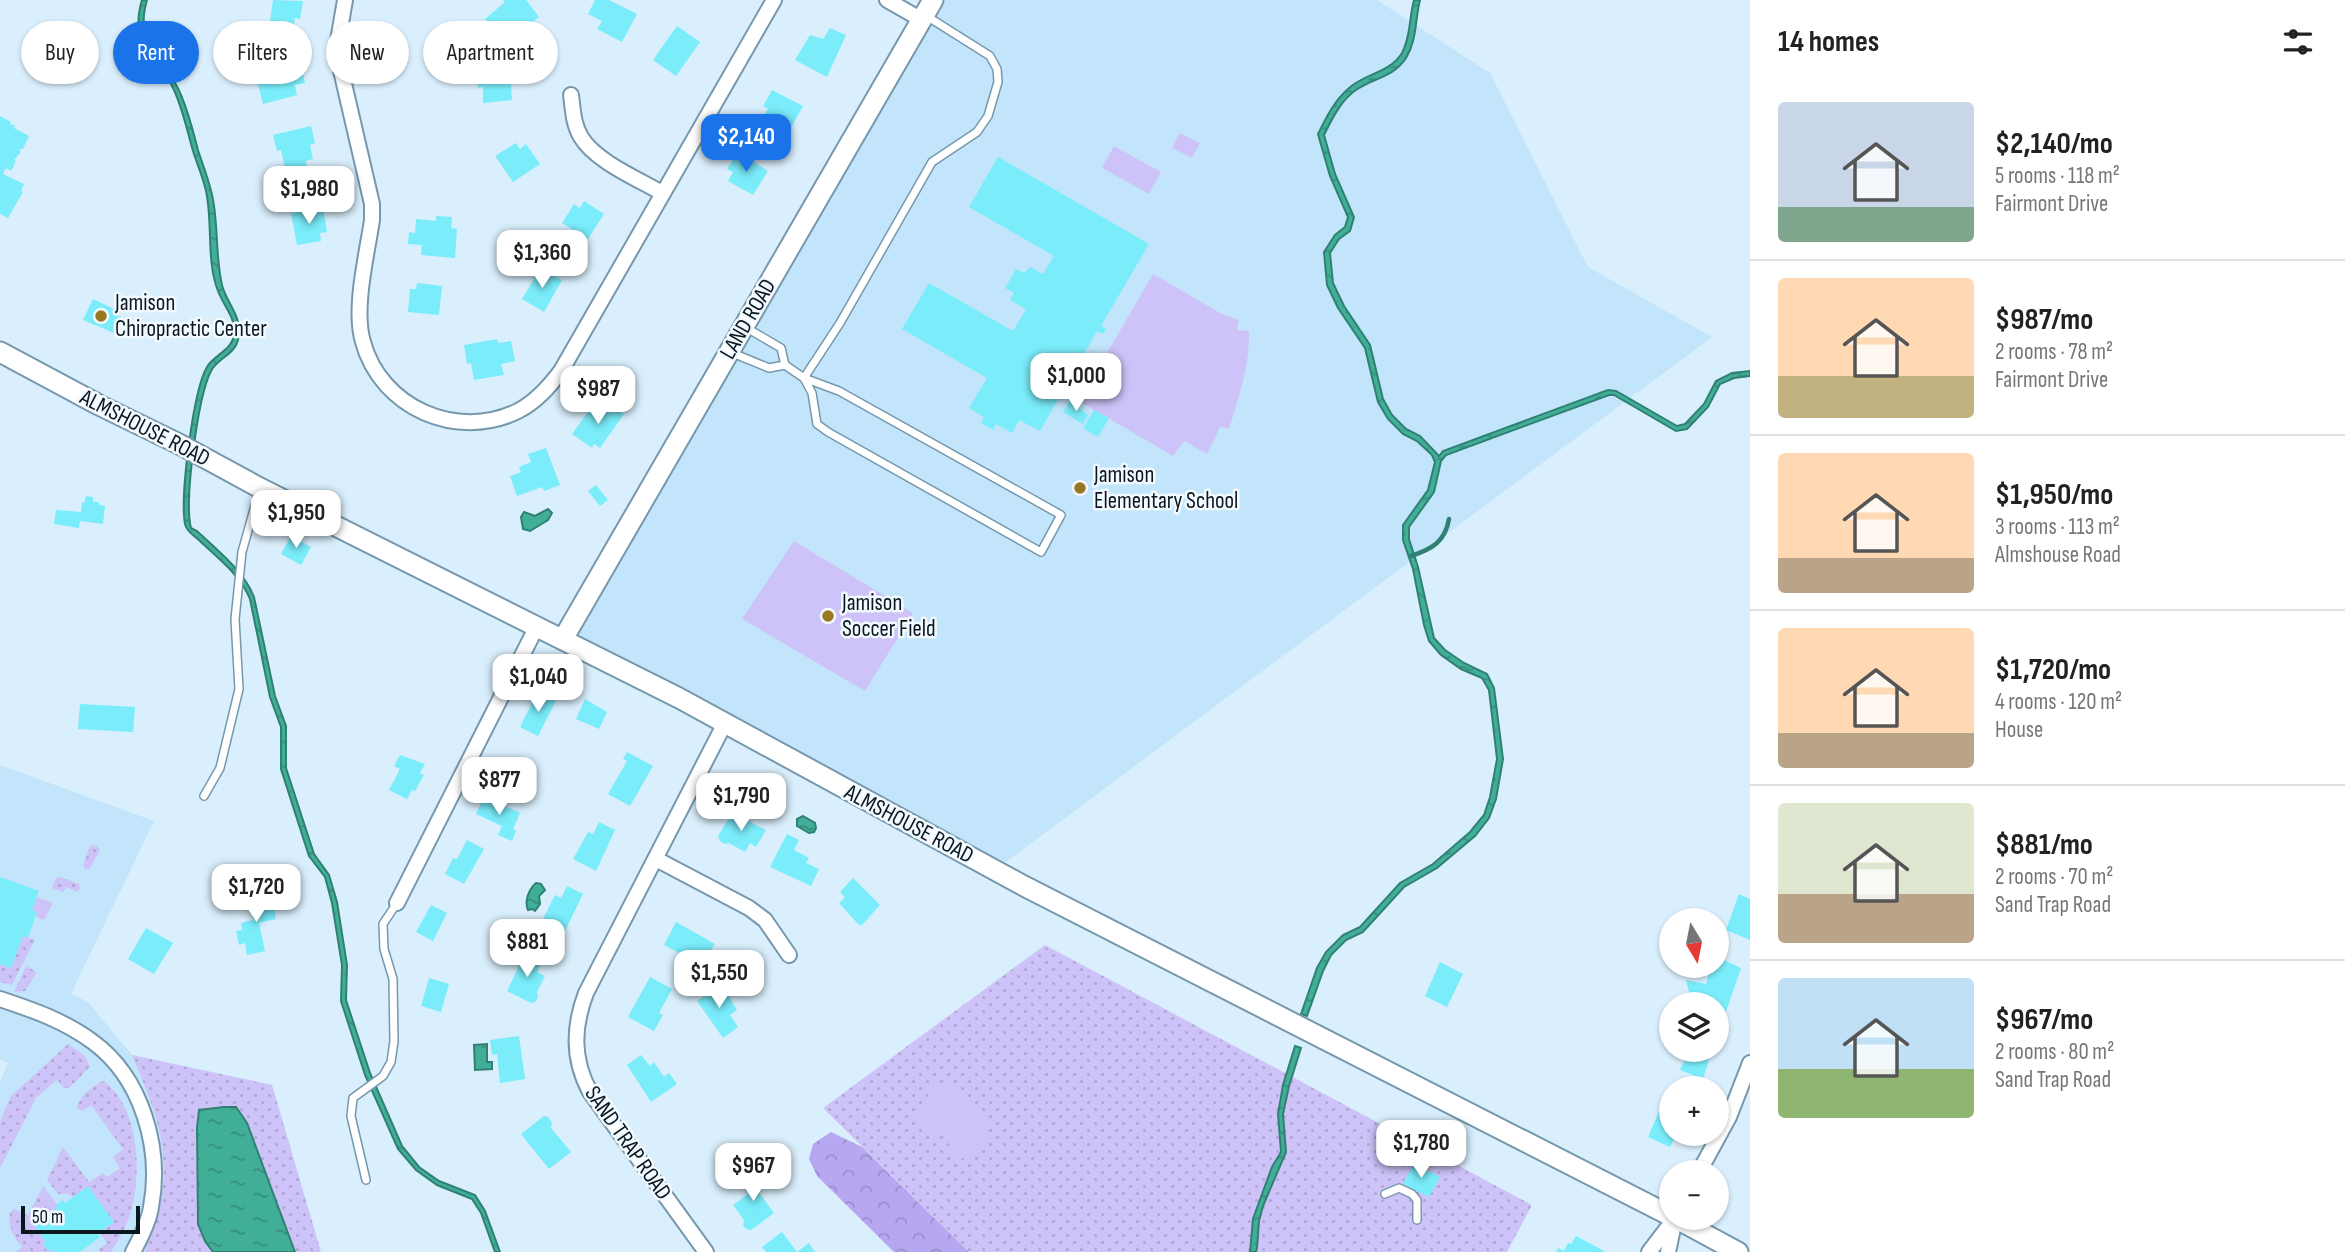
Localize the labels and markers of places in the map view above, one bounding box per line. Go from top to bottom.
pin: $2,140 [689,114,803,174]
pin: $1,980 [252,166,366,226]
pin: $1,360 [485,230,599,290]
place label: Jamison Chiropractic Center [114,289,267,343]
marker: Jamison Chiropractic Center [93,308,109,324]
pin: $1,000 [1019,354,1133,413]
pin: $987 [557,366,639,426]
place label: Jamison Elementary School [1093,461,1238,515]
marker: Jamison Elementary School [1072,480,1088,496]
pin: $1,950 [239,490,353,550]
place label: Jamison Soccer Field [841,589,936,643]
marker: Jamison Soccer Field [820,608,836,624]
pin: $1,040 [481,654,595,714]
pin: $877 [458,758,540,817]
pin: $1,790 [684,774,798,833]
pin: $1,720 [199,864,313,924]
pin: $881 [486,920,568,979]
pin: $1,550 [662,950,776,1010]
pin: $1,780 [1364,1120,1478,1180]
pin: $967 [712,1144,794,1203]

